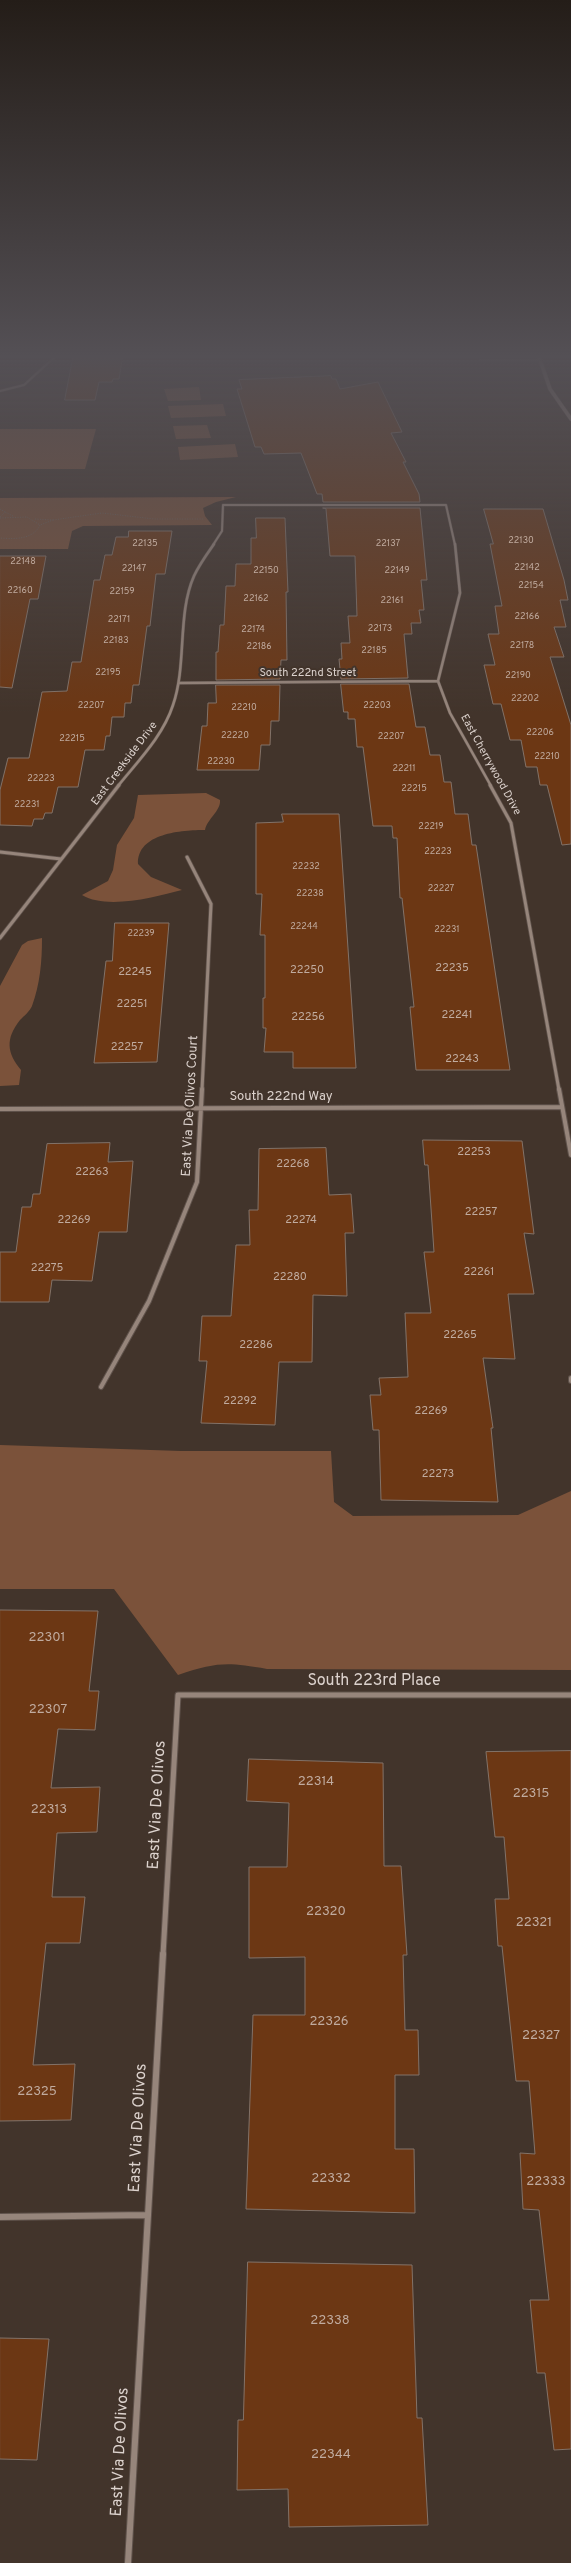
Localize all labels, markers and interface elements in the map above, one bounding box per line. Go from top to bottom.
house number: 22130 [508,536,534,546]
house number: 22135 [132,539,158,549]
house number: 22137 [376,539,400,549]
house number: 22148 [10,557,36,567]
house number: 22142 [514,563,540,573]
house number: 22147 [122,564,146,574]
house number: 22150 [253,566,279,576]
house number: 22149 [384,566,410,576]
house number: 22154 [518,581,544,591]
house number: 22160 [7,586,33,596]
house number: 22159 [109,587,135,597]
house number: 22162 [243,594,269,604]
house number: 22161 [380,596,404,606]
house number: 22166 [514,612,540,622]
house number: 22171 [108,615,130,625]
house number: 22173 [368,624,392,634]
house number: 22174 [241,625,265,635]
house number: 22183 [103,636,129,646]
house number: 22178 [510,641,534,651]
house number: 22186 [246,642,272,652]
house number: 22185 [361,646,387,656]
street label: South 222nd Street [259,667,357,681]
house number: 22195 [95,668,121,678]
house number: 22190 [505,671,531,681]
house number: 22202 [511,694,539,704]
house number: 22207 [78,701,104,711]
house number: 22203 [363,701,391,711]
house number: 22210 [231,703,257,713]
street label: East Cherrywood Drive [457,712,523,818]
street label: East Creekside Drive [89,719,161,809]
house number: 22206 [526,728,554,738]
house number: 22220 [221,731,249,741]
house number: 22207 [378,732,404,742]
house number: 22215 [59,734,85,744]
house number: 22210 [534,752,560,762]
house number: 22230 [207,757,235,767]
house number: 22211 [392,764,416,774]
house number: 22223 [27,774,55,784]
house number: 22215 [401,784,427,794]
house number: 22231 [14,800,40,810]
house number: 22219 [418,822,444,832]
house number: 22223 [424,847,452,857]
house number: 22232 [292,862,320,872]
house number: 22227 [428,884,454,894]
house number: 22238 [296,889,324,899]
house number: 22244 [290,922,318,932]
house number: 22231 [434,925,460,935]
house number: 22239 [127,929,155,939]
house number: 22235 [435,962,469,976]
house number: 22250 [290,964,324,978]
house number: 22245 [118,966,152,980]
house number: 22251 [116,998,148,1012]
house number: 22241 [441,1009,473,1023]
house number: 22256 [291,1011,325,1025]
street label: East Via De Olivos Court [180,1035,202,1177]
house number: 22257 [111,1041,143,1055]
house number: 22243 [445,1053,479,1067]
street label: South 222nd Way [229,1089,333,1105]
house number: 22253 [457,1146,491,1160]
house number: 22268 [276,1158,310,1172]
house number: 22263 [75,1166,109,1180]
house number: 22257 [465,1206,497,1220]
house number: 22269 [58,1214,90,1228]
house number: 22274 [285,1214,317,1228]
house number: 22275 [31,1262,63,1276]
house number: 22261 [464,1266,494,1280]
house number: 22280 [273,1271,307,1285]
house number: 22265 [443,1329,477,1343]
house number: 22286 [239,1339,273,1353]
house number: 22292 [223,1395,257,1409]
house number: 22269 [415,1405,447,1419]
house number: 22273 [422,1468,454,1482]
house number: 22301 [29,1630,65,1646]
street label: South 223rd Place [307,1672,441,1692]
house number: 22307 [29,1702,67,1718]
street label: East Via De Olivos [145,1740,171,1870]
house number: 22314 [298,1774,334,1790]
house number: 22315 [513,1786,549,1802]
house number: 22313 [31,1802,67,1818]
house number: 22320 [306,1904,346,1920]
house number: 22321 [516,1915,552,1931]
house number: 22326 [309,2014,349,2030]
house number: 22327 [522,2028,560,2044]
street label: East Via De Olivos [126,2063,152,2193]
house number: 22325 [17,2084,57,2100]
house number: 22332 [311,2171,351,2187]
house number: 22333 [526,2174,566,2190]
house number: 22338 [310,2313,350,2329]
street label: East Via De Olivos [108,2387,134,2517]
house number: 22344 [311,2447,351,2463]

